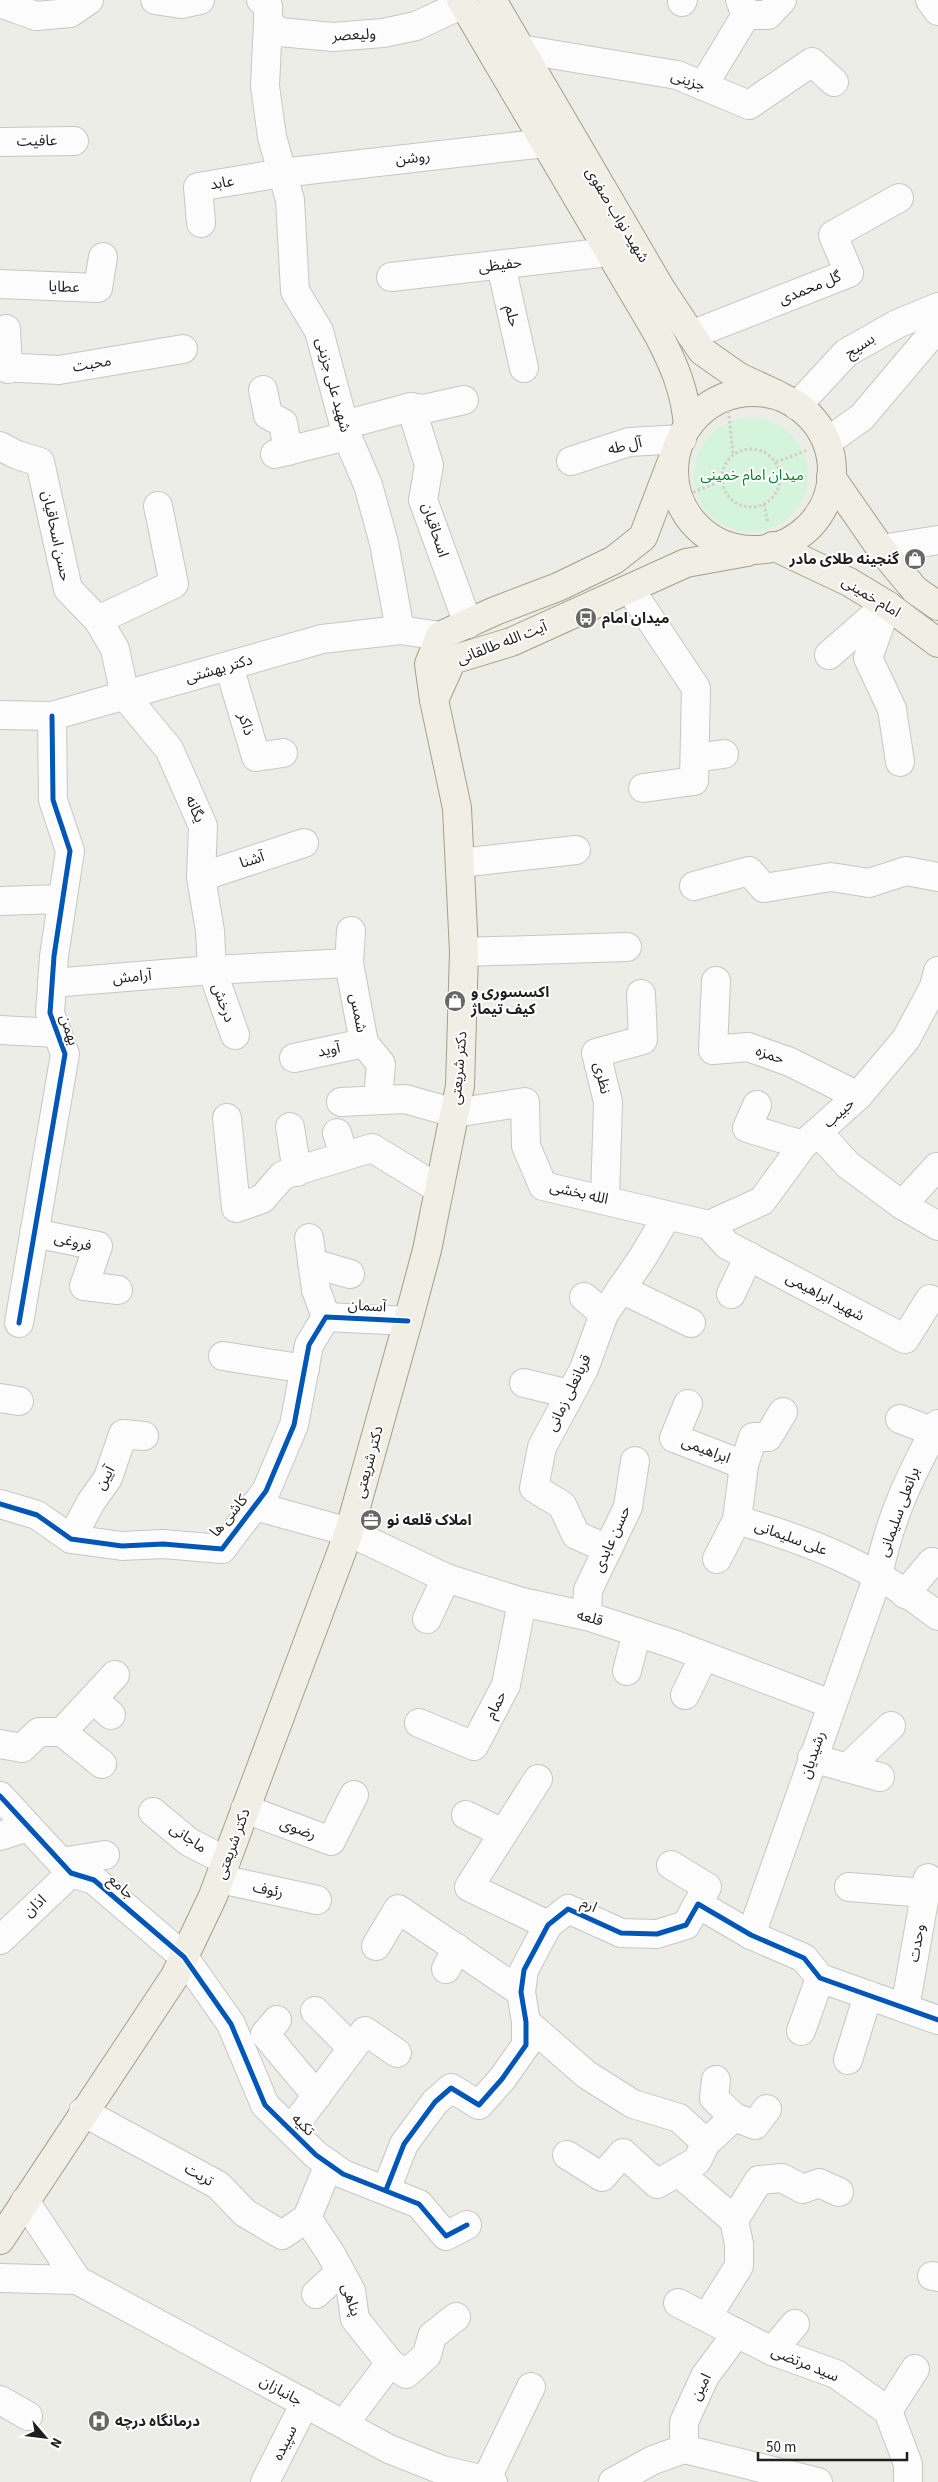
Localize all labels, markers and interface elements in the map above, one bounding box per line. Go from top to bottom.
street label: ولیعصر [330,23,377,47]
street label: جزینی [668,65,708,97]
street label: عافیت [17,130,58,152]
street label: روشن [395,146,431,170]
street label: شهید نواب صفوی [580,163,654,267]
street label: عابد [208,171,236,195]
street label: حفیظی [477,252,523,278]
street label: گل محمدی [776,266,845,310]
street label: عطایا [48,276,81,298]
street label: حلم [499,303,525,329]
street label: بسیج [841,328,880,364]
street label: شهید علی جزینی [310,335,356,435]
street label: محبت [71,350,113,378]
street label: آل طه [606,432,645,460]
park label: میدان امام خمینی [700,465,804,486]
street label: حسن اسحاقیان [36,489,76,583]
street label: اسحاقیان [416,500,454,560]
shop icon: گنجینه طلای مادر [903,547,927,571]
place label: گنجینه طلای مادر [788,549,899,570]
street label: امام خمینی [838,571,904,623]
bus stop icon: میدان امام [574,606,598,630]
place label: میدان امام [602,608,669,629]
street label: آیت الله طالقانی [454,616,551,670]
street label: دکتر بهشتی [183,649,255,689]
street label: ذاکر [232,709,259,738]
street label: یگانه [180,792,210,826]
street label: آشنا [237,846,268,874]
street label: آرامش [112,965,153,989]
street label: درخش [206,981,240,1025]
place label: اکسسوری و کیف تیماژ [470,982,549,1020]
shop icon: اکسسوری و کیف تیماژ [443,989,467,1013]
street label: شمس [344,992,372,1035]
street label: بهمن [54,1012,84,1048]
street label: دکتر شریعتی [445,1030,473,1106]
street label: آوید [316,1037,343,1063]
street label: حمزه [753,1040,787,1070]
street label: نظری [588,1060,616,1096]
street label: حبیب [819,1093,860,1133]
street label: الله بخشی [548,1176,610,1210]
street label: فروغی [52,1227,94,1257]
street label: شهید ابراهیمی [782,1267,868,1327]
street label: آسمان [347,1295,387,1318]
street label: قربانعلی زمانی [541,1351,597,1435]
street label: دکتر شریعتی [349,1424,389,1500]
street label: ابراهیمی [679,1431,733,1469]
street label: آیین [90,1462,120,1494]
street label: براتعلی سلیمانی [873,1464,925,1560]
street label: کاشی ها [205,1490,253,1542]
street label: حسن عابدی [588,1502,636,1576]
office icon: املاک قلعه نو [359,1508,383,1532]
place label: املاک قلعه نو [387,1510,472,1531]
street label: علی سلیمانی [752,1515,831,1561]
street label: قلعه [574,1604,606,1632]
street label: حمام [480,1687,512,1723]
street label: رشیدیان [795,1728,831,1782]
street label: دکتر شریعتی [210,1806,256,1882]
street label: رضوی [277,1813,319,1845]
street label: ماجانی [165,1818,211,1858]
street label: جامع [102,1870,139,1905]
street label: رئوف [251,1877,285,1903]
street label: اذان [19,1890,51,1922]
street label: ارم [577,1892,601,1918]
street label: وحدت [903,1922,931,1964]
street label: تکیه [287,2109,319,2141]
street label: تربت [181,2158,217,2192]
street label: پناهی [336,2281,366,2319]
street label: سید مرتضی [768,2341,842,2387]
street label: امین [685,2370,717,2404]
street label: جانبازان [256,2371,306,2411]
hospital icon: درمانگاه درچه [87,2409,111,2433]
place label: درمانگاه درچه [115,2411,200,2432]
north arrow [20,2412,70,2462]
street label: سپیده [267,2422,303,2464]
scale bar [758,2430,907,2462]
text: N [45,2434,67,2451]
text: 50 m [766,2437,796,2458]

